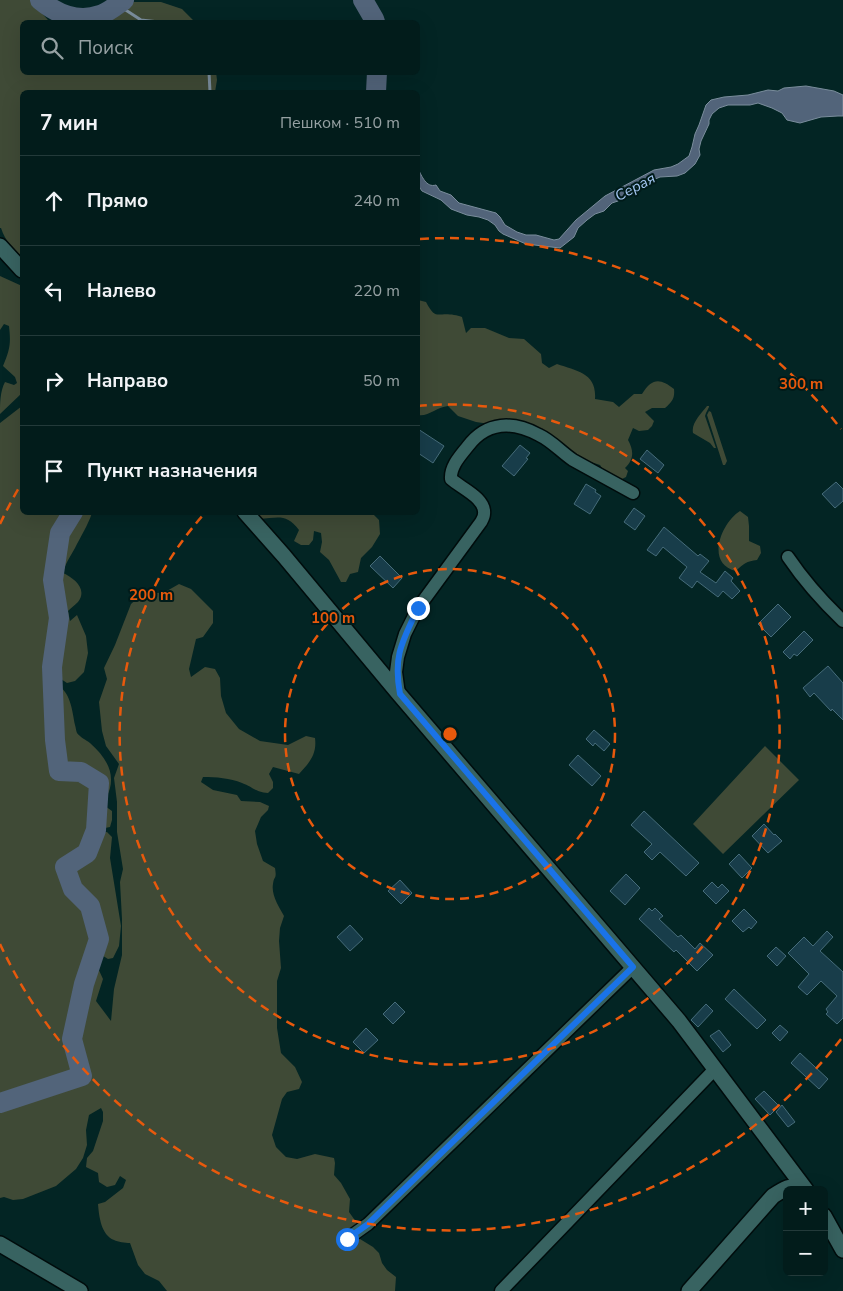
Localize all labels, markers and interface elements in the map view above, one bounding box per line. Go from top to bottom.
search box [20,20,420,75]
icon: search [38,34,66,62]
text: Поиск [78,35,133,61]
text: 7 мин [40,109,98,137]
text: Пешком · 510 m [280,112,400,134]
water label: Серая [611,168,659,206]
icon: ahead [40,187,68,215]
text: Прямо [87,188,148,214]
text: 240 m [353,190,400,212]
icon: left [40,277,68,305]
text: Налево [87,278,156,304]
text: 220 m [353,280,400,302]
icon: right [40,367,68,395]
text: Направо [87,368,168,394]
text: 50 m [363,370,400,392]
text: 300 m [779,374,823,394]
icon: arrive [40,457,68,485]
text: Пункт назначения [87,458,258,484]
text: 200 m [129,585,173,605]
route end [407,597,430,620]
text: 100 m [311,608,355,628]
centre of rings [441,725,459,743]
map controls [783,1186,828,1276]
button: + [783,1186,828,1231]
route start [336,1228,359,1251]
button: − [783,1231,828,1276]

